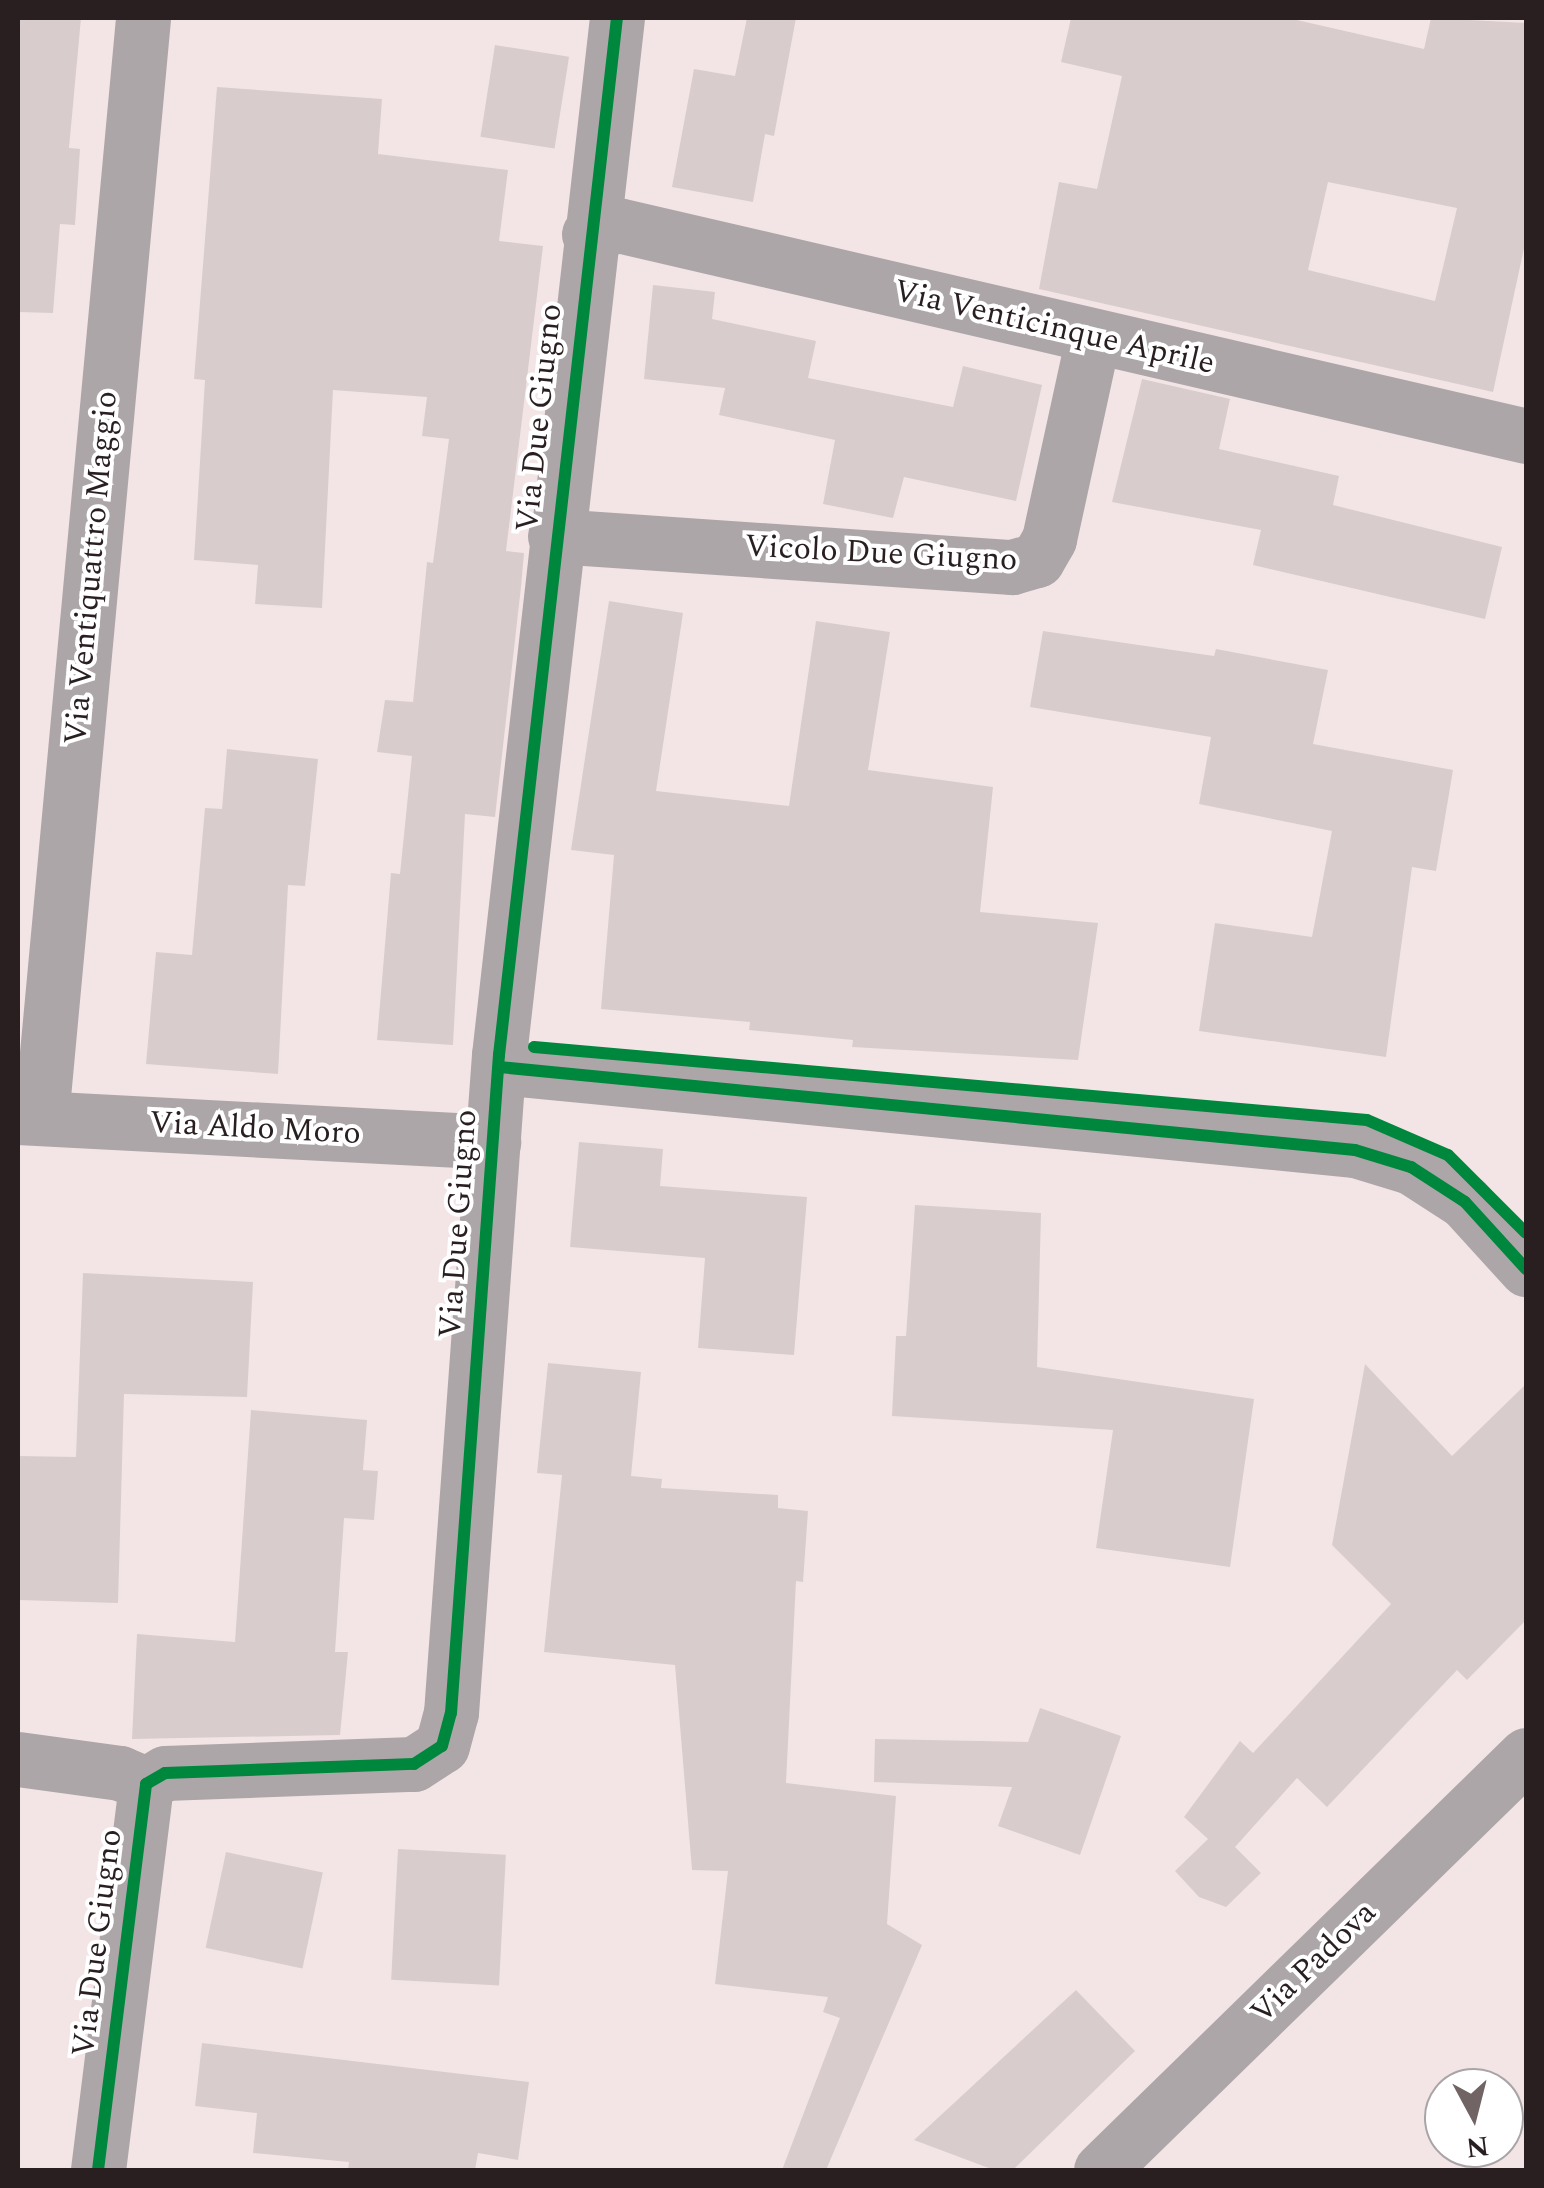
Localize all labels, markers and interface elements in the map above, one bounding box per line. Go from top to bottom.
street label: Via Venticinque Aprile [890,272,1218,384]
street label: Via Due Giugno [509,302,571,534]
street label: Via Ventiquattro Maggio [57,389,127,747]
street label: Vicolo Due Giugno [744,528,1018,580]
street label: Via Aldo Moro [148,1104,362,1154]
street label: Via Due Giugno [432,1108,486,1340]
street label: Via Due Giugno [65,1827,131,2059]
street label: Via Padova [1243,1894,1385,2032]
north arrow [1424,2068,1524,2168]
text: N [1464,2124,1491,2169]

